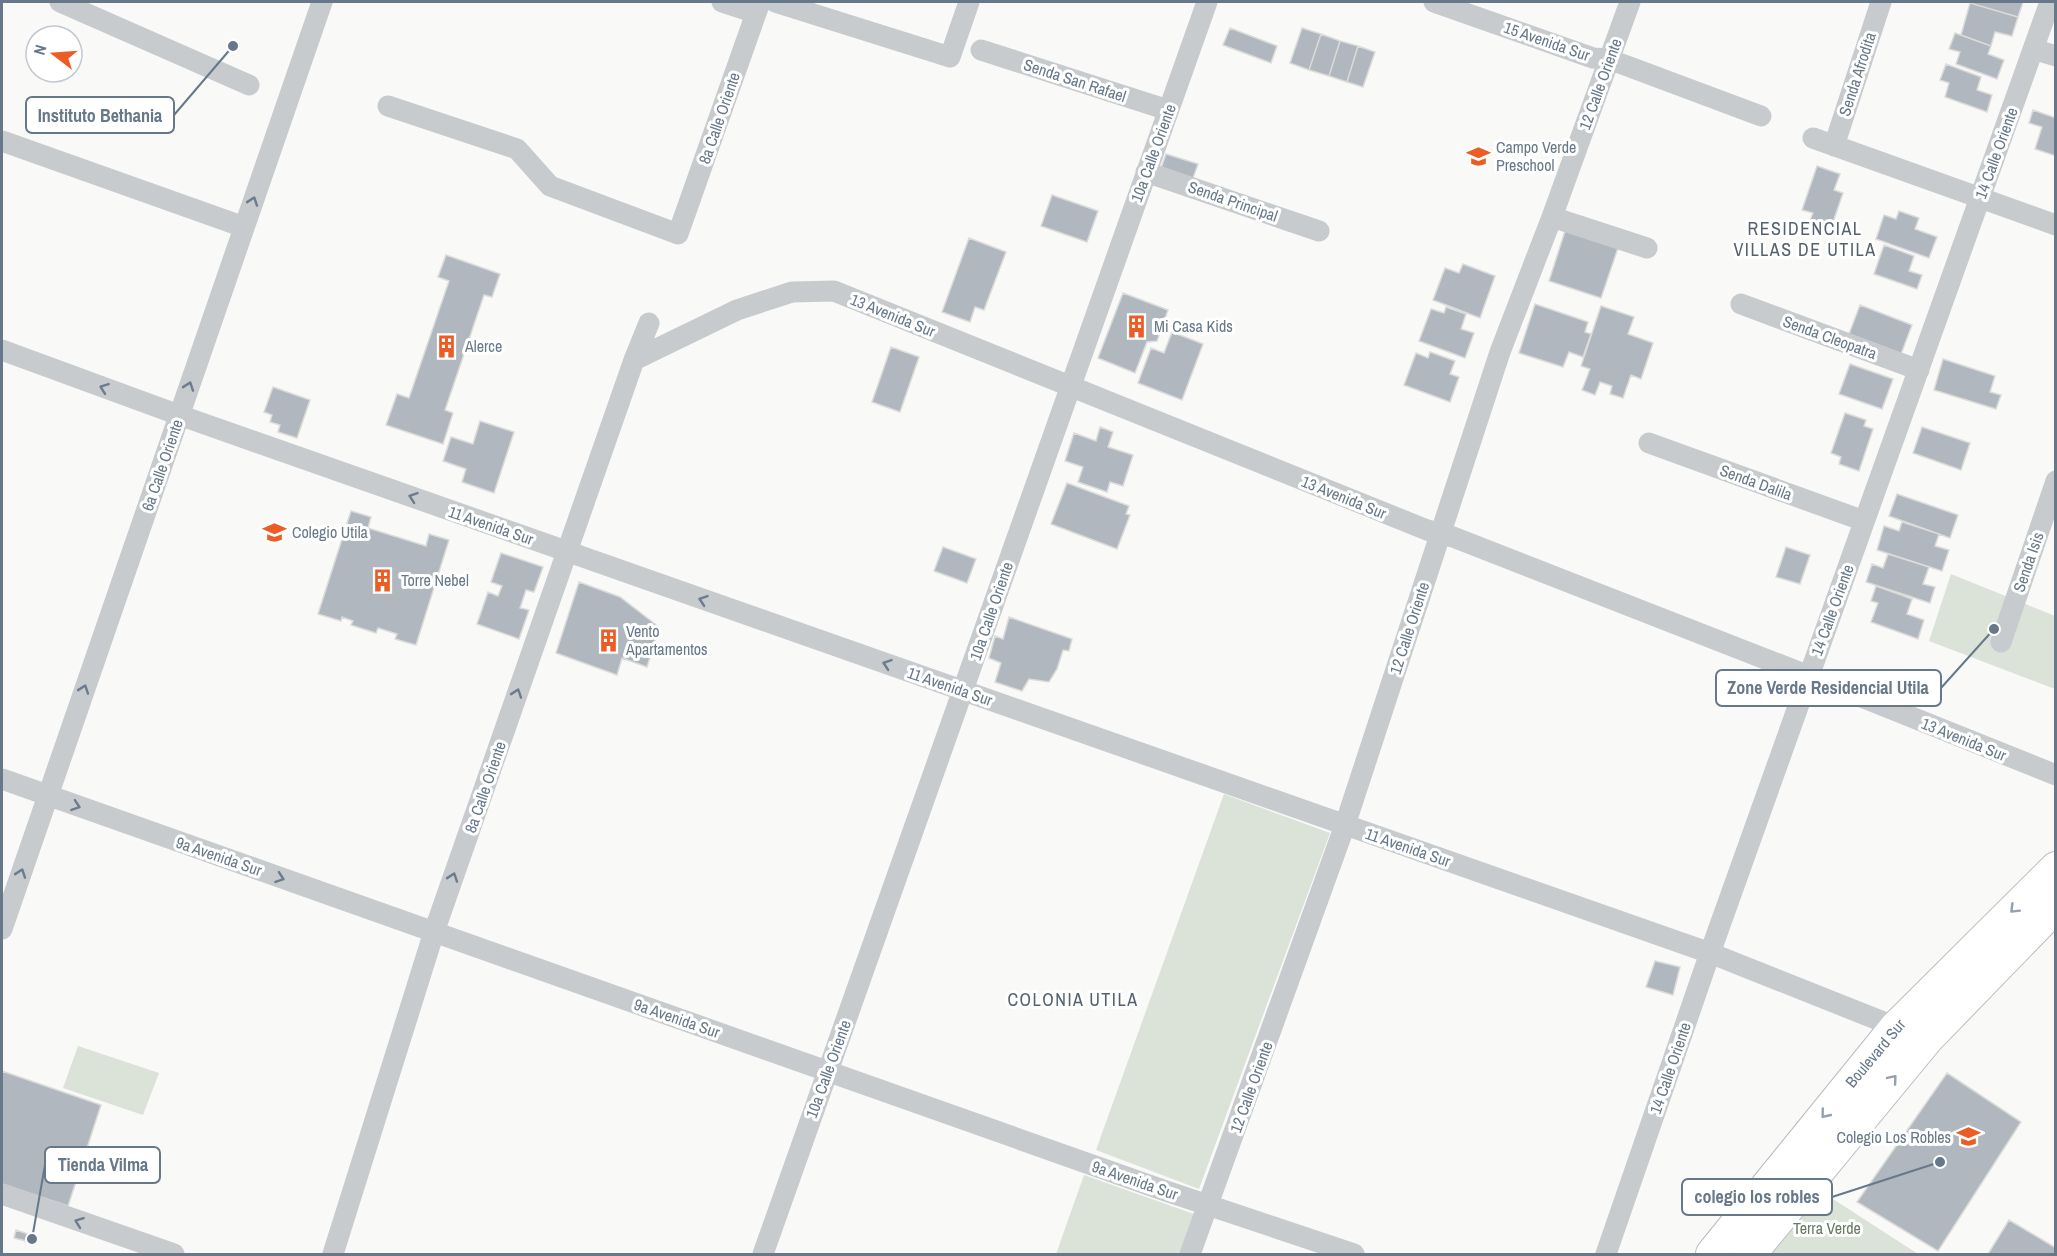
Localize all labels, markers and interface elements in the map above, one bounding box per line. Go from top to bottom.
street label: 15 Avenida Sur [1501,16,1593,66]
north arrow [24,24,84,84]
street label: Senda Afrodita [1833,29,1881,119]
street label: 12 Calle Oriente [1573,35,1627,133]
text: N [28,42,52,57]
street label: Senda San Rafael [1021,53,1129,107]
street label: 8a Calle Oriente [693,69,745,167]
callout: Instituto Bethania [26,97,174,133]
street label: 10a Calle Oriente [1125,101,1181,205]
text: Instituto Bethania [38,103,163,128]
street label: 14 Calle Oriente [1969,104,2023,202]
place label: Campo Verde Preschool [1496,136,1576,176]
school or university icon: Campo Verde Preschool [1465,143,1491,169]
street label: Senda Principal [1185,175,1281,227]
one-way arrow [245,196,258,207]
district label: RESIDENCIAL VILLAS DE UTILA [1733,216,1877,262]
street label: 13 Avenida Sur [847,288,939,342]
street label: Senda Cleopatra [1780,310,1881,364]
building icon: Mi Casa Kids [1123,313,1149,339]
place label: Mi Casa Kids [1154,315,1233,337]
building icon: Alerce [434,333,460,359]
place label: Alerce [464,335,502,357]
one-way arrow [182,381,194,392]
one-way arrow [99,383,110,395]
street label: 6a Calle Oriente [136,416,188,514]
street label: Senda Dalila [1717,459,1796,505]
street label: 13 Avenida Sur [1298,470,1390,524]
one-way arrow [408,492,419,505]
street label: 11 Avenida Sur [446,500,537,550]
school or university icon: Colegio Utila [261,519,287,545]
place label: Colegio Utila [292,521,369,543]
street label: Senda Isis [2008,529,2048,595]
street label: 10a Calle Oriente [964,559,1018,663]
street label: 14 Calle Oriente [1805,561,1859,659]
building icon: Torre Nebel [370,567,396,593]
place label: Torre Nebel [401,569,469,591]
street label: 12 Calle Oriente [1384,579,1434,677]
one-way arrow [699,594,709,607]
place label: Vento Apartamentos [625,620,708,660]
building icon: Vento Apartamentos [595,627,621,653]
one-way arrow [883,659,893,672]
street label: 11 Avenida Sur [905,661,996,711]
callout: Zone Verde Residencial Utila [1716,670,1941,706]
text: Zone Verde Residencial Utila [1727,675,1930,700]
one-way arrow [77,684,90,695]
one-way arrow [510,688,523,699]
street label: 13 Avenida Sur [1918,712,2010,766]
street label: 8a Calle Oriente [459,738,511,836]
one-way arrow [70,798,81,811]
street label: 11 Avenida Sur [1363,822,1454,872]
street label: 9a Avenida Sur [173,831,265,881]
one-way arrow [13,868,26,879]
one-way arrow [274,870,285,883]
one-way arrow [446,872,459,883]
one-way arrow [2011,901,2022,912]
district label: COLONIA UTILA [1007,987,1139,1012]
street label: 9a Avenida Sur [631,993,723,1043]
street label: Boulevard Sur [1840,1014,1911,1092]
street label: 10a Calle Oriente [800,1017,856,1121]
street label: 14 Calle Oriente [1644,1019,1696,1117]
street label: 12 Calle Oriente [1224,1038,1278,1136]
one-way arrow [1886,1075,1897,1086]
one-way arrow [1821,1107,1832,1118]
school or university icon: Colegio Los Robles [1956,1124,1982,1150]
place label: Colegio Los Robles [1837,1126,1951,1148]
callout: Tienda Vilma [45,1147,160,1183]
text: Tienda Vilma [58,1152,149,1177]
street label: 9a Avenida Sur [1089,1155,1181,1205]
callout: colegio los robles [1682,1179,1832,1215]
text: colegio los robles [1694,1184,1820,1209]
one-way arrow [74,1217,85,1230]
park label: Terra Verde [1793,1217,1861,1239]

